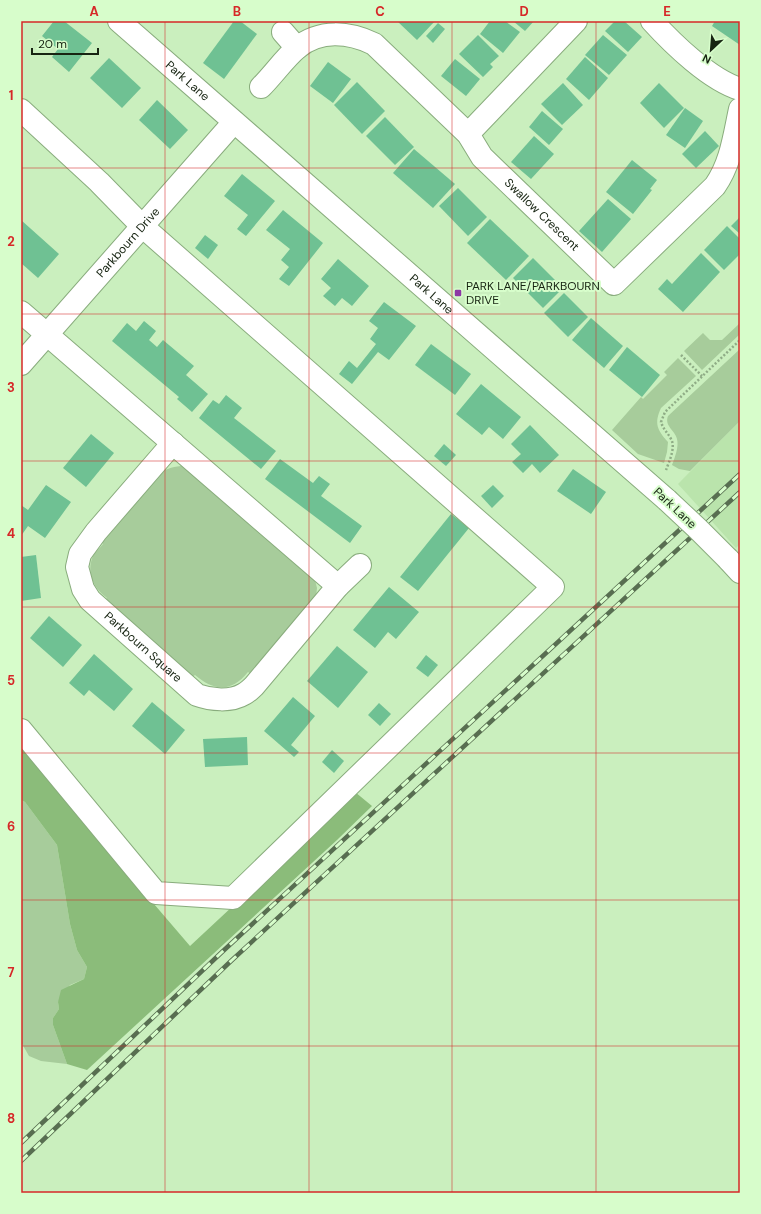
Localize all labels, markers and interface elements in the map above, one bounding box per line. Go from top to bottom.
text: A [89,3,99,20]
text: B [233,3,241,20]
text: C [375,3,385,20]
text: D [519,3,529,20]
text: E [663,3,671,20]
scale bar [32,30,98,56]
north arrow [691,30,731,70]
text: 20 m [38,36,67,52]
text: N [700,51,713,67]
street label: Park Lane [162,57,213,105]
text: 1 [9,87,13,104]
street label: Swallow Crescent [501,175,583,255]
street label: Parkbourn Drive [93,204,163,281]
text: 2 [7,233,15,250]
street label: Park Lane [406,270,457,318]
place label: PARK LANE/PARKBOURN DRIVE [466,278,600,308]
marker: PARK LANE/PARKBOURN DRIVE [453,288,463,298]
text: 3 [7,379,15,396]
street label: Park Lane [650,484,700,532]
text: 4 [7,525,15,542]
street label: Parkbourn Square [101,608,185,686]
text: 5 [7,672,15,689]
text: 6 [7,818,15,835]
text: 7 [8,964,15,981]
text: 8 [7,1110,15,1127]

